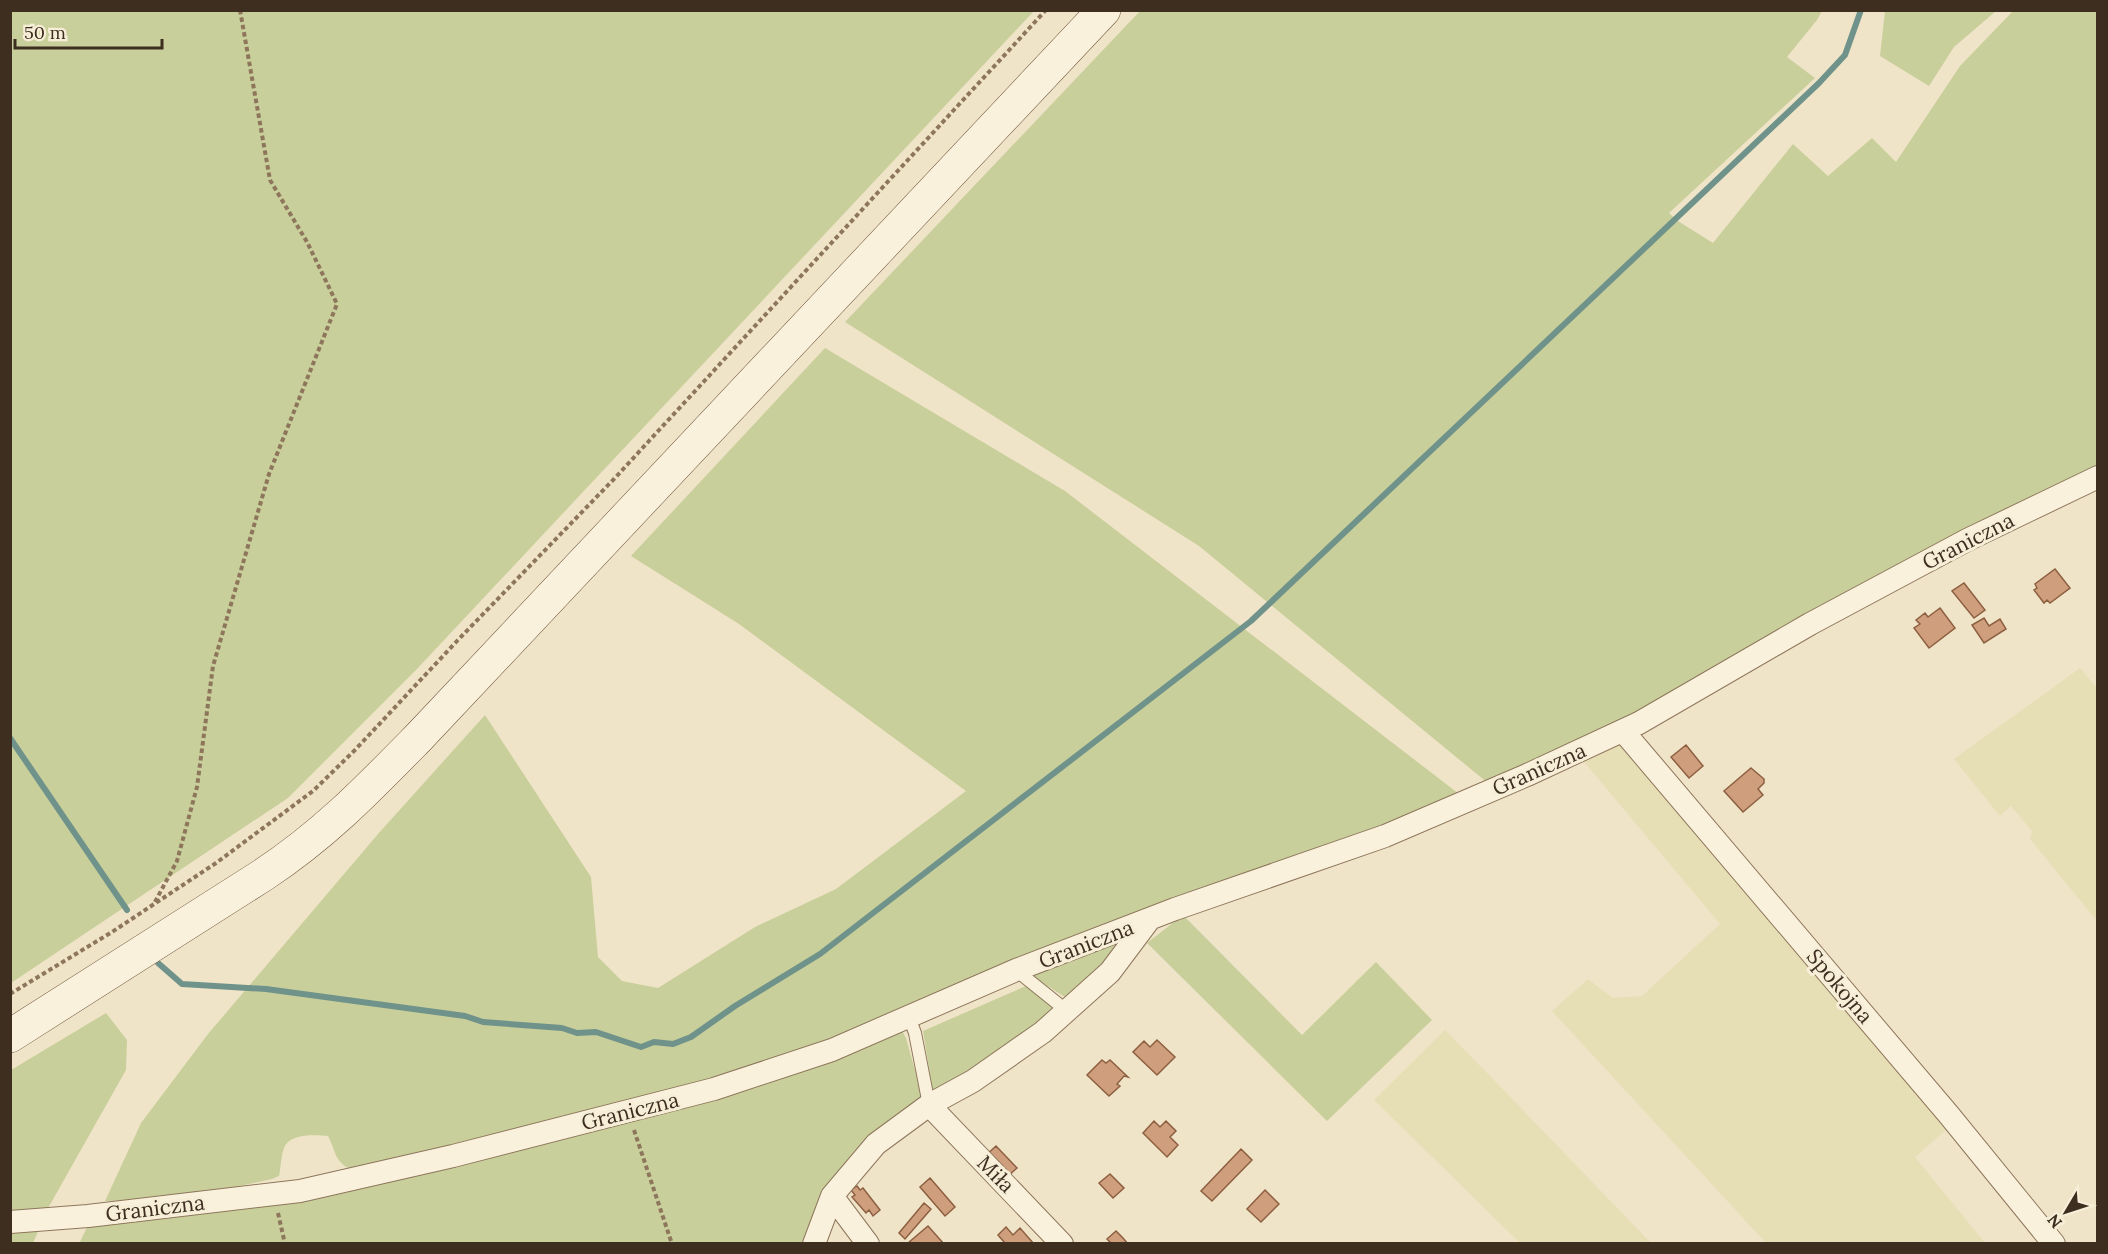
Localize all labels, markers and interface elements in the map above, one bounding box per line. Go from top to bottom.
scale bar [15,12,162,50]
text: 50 m [24,21,66,44]
street label: Graniczna [1917,506,2019,576]
street label: Graniczna [1488,736,1590,802]
street label: Graniczna [1035,913,1138,974]
street label: Spokojna [1801,943,1879,1029]
street label: Graniczna [578,1086,682,1136]
street label: Miła [971,1149,1021,1199]
north arrow [2036,1182,2096,1242]
street label: Graniczna [104,1189,206,1227]
text: N [2043,1210,2066,1233]

